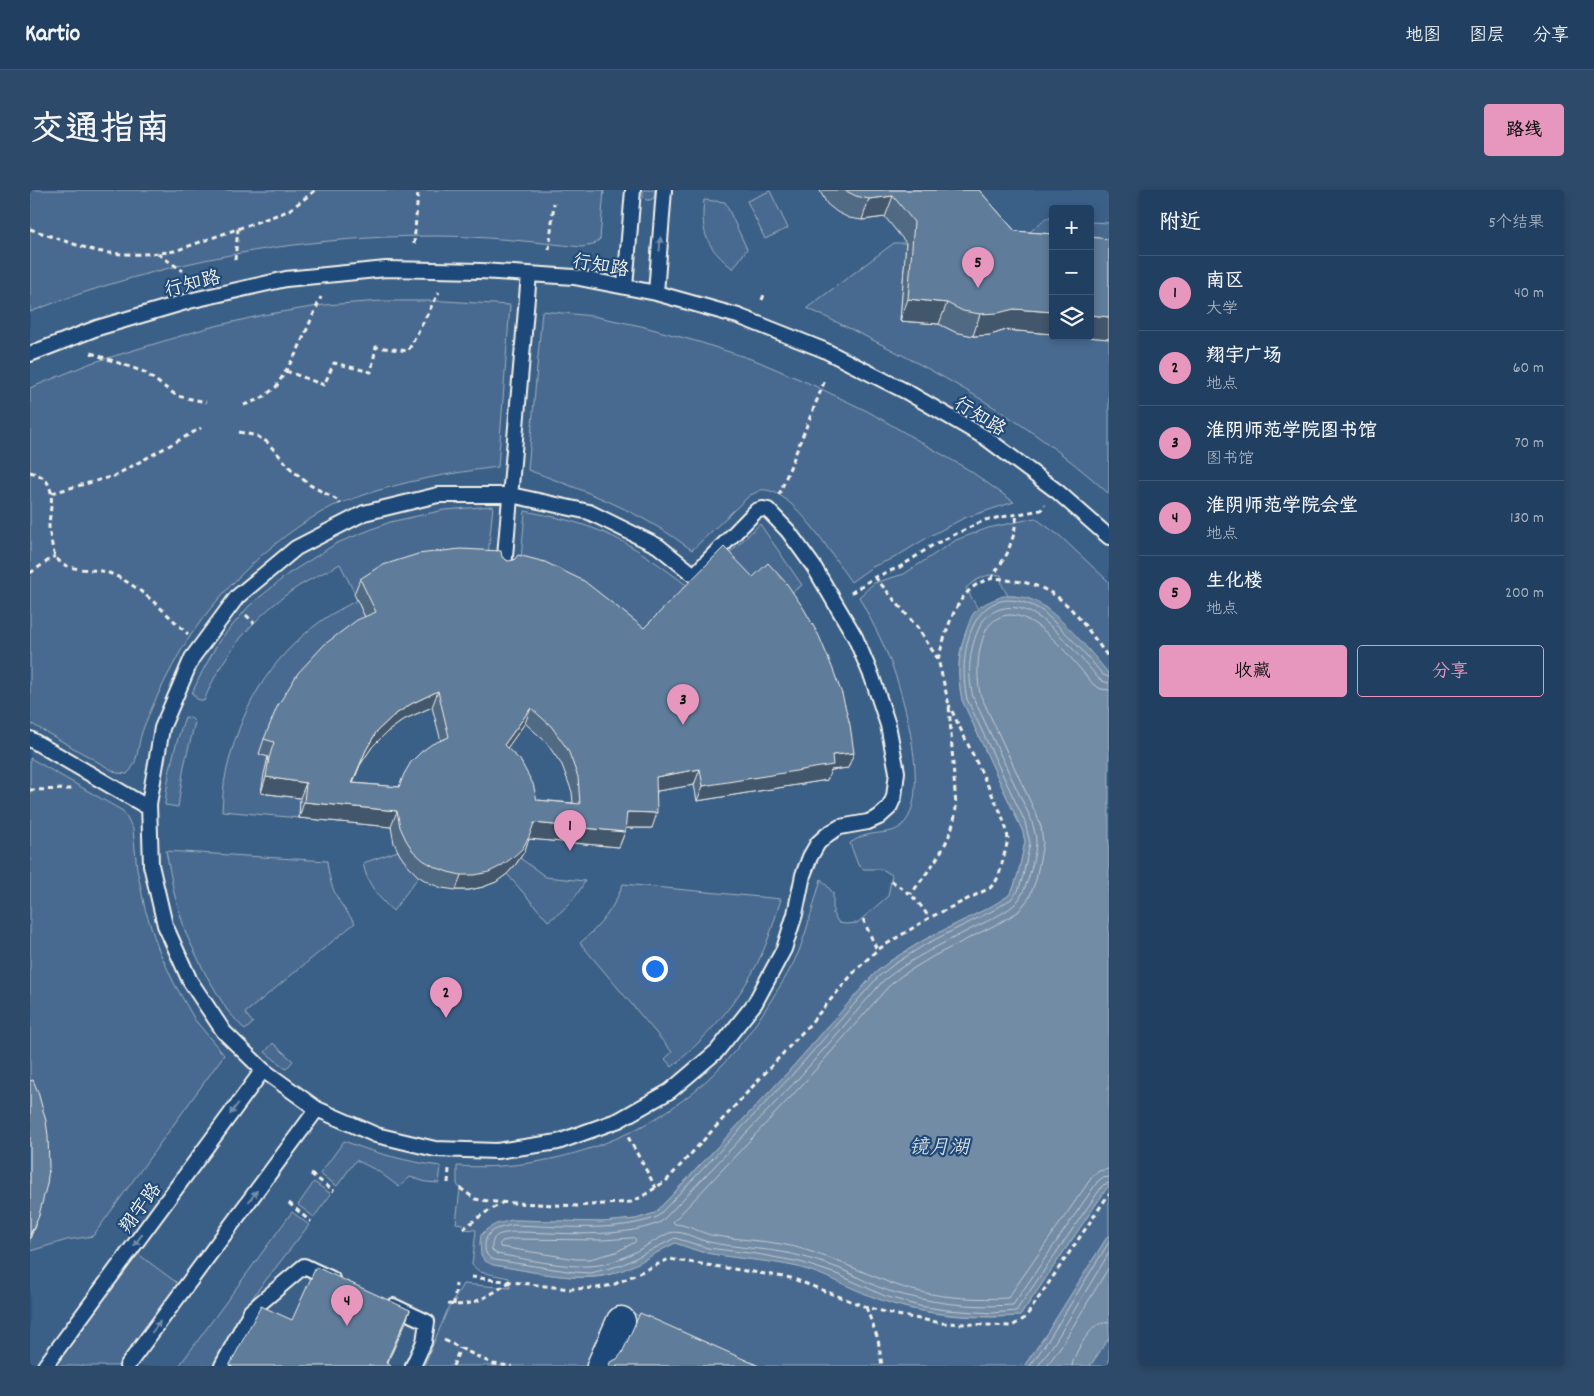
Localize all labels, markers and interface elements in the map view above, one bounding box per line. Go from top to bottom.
text: Kartio [25,18,80,52]
text: 地图 [1405,24,1441,49]
text: 图层 [1469,24,1505,49]
text: 分享 [1533,24,1569,49]
button: 路线 [1484,104,1564,156]
text: 交通指南 [30,107,170,157]
map controls [1049,205,1094,340]
button: + [1049,205,1094,250]
text: 附近 [1159,209,1201,239]
text: 5个结果 [1489,212,1544,235]
one-way arrow [656,236,664,252]
pin: 5 [962,247,994,288]
street label: 行知路 [570,249,631,286]
button: − [1049,250,1094,295]
street label: 行知路 [162,265,224,305]
text: 南区 [1206,269,1244,296]
text: 1 [1173,282,1177,305]
text: 40 m [1514,282,1544,305]
button: layers [1049,295,1094,340]
text: 大学 [1206,298,1238,321]
text: 翔宇广场 [1206,344,1282,371]
text: 2 [1172,357,1179,380]
text: 60 m [1513,357,1544,380]
text: 地点 [1206,373,1238,396]
street label: 行知路 [948,391,1010,445]
text: 淮阴师范学院图书馆 [1206,419,1377,446]
text: 3 [1171,432,1179,455]
text: 70 m [1514,432,1544,455]
text: 图书馆 [1206,448,1254,471]
text: 淮阴师范学院会堂 [1206,494,1358,521]
text: 4 [1172,507,1178,530]
text: 130 m [1510,507,1544,530]
text: 地点 [1206,523,1238,546]
text: 生化楼 [1206,569,1263,596]
text: 5 [1171,582,1179,605]
text: 200 m [1505,582,1544,605]
text: 地点 [1206,598,1238,621]
button: 收藏 [1159,645,1347,697]
button: 分享 [1357,645,1544,697]
pin: 3 [667,684,699,725]
pin: 1 [554,810,586,851]
your location [642,956,668,982]
pin: 2 [430,977,462,1018]
one-way arrow [229,1102,239,1116]
water label: 镜月湖 [909,1135,971,1163]
street label: 翔宇路 [114,1178,170,1240]
one-way arrow [248,1189,258,1203]
one-way arrow [132,1233,143,1246]
pin: 4 [331,1285,363,1326]
one-way arrow [151,1320,161,1334]

